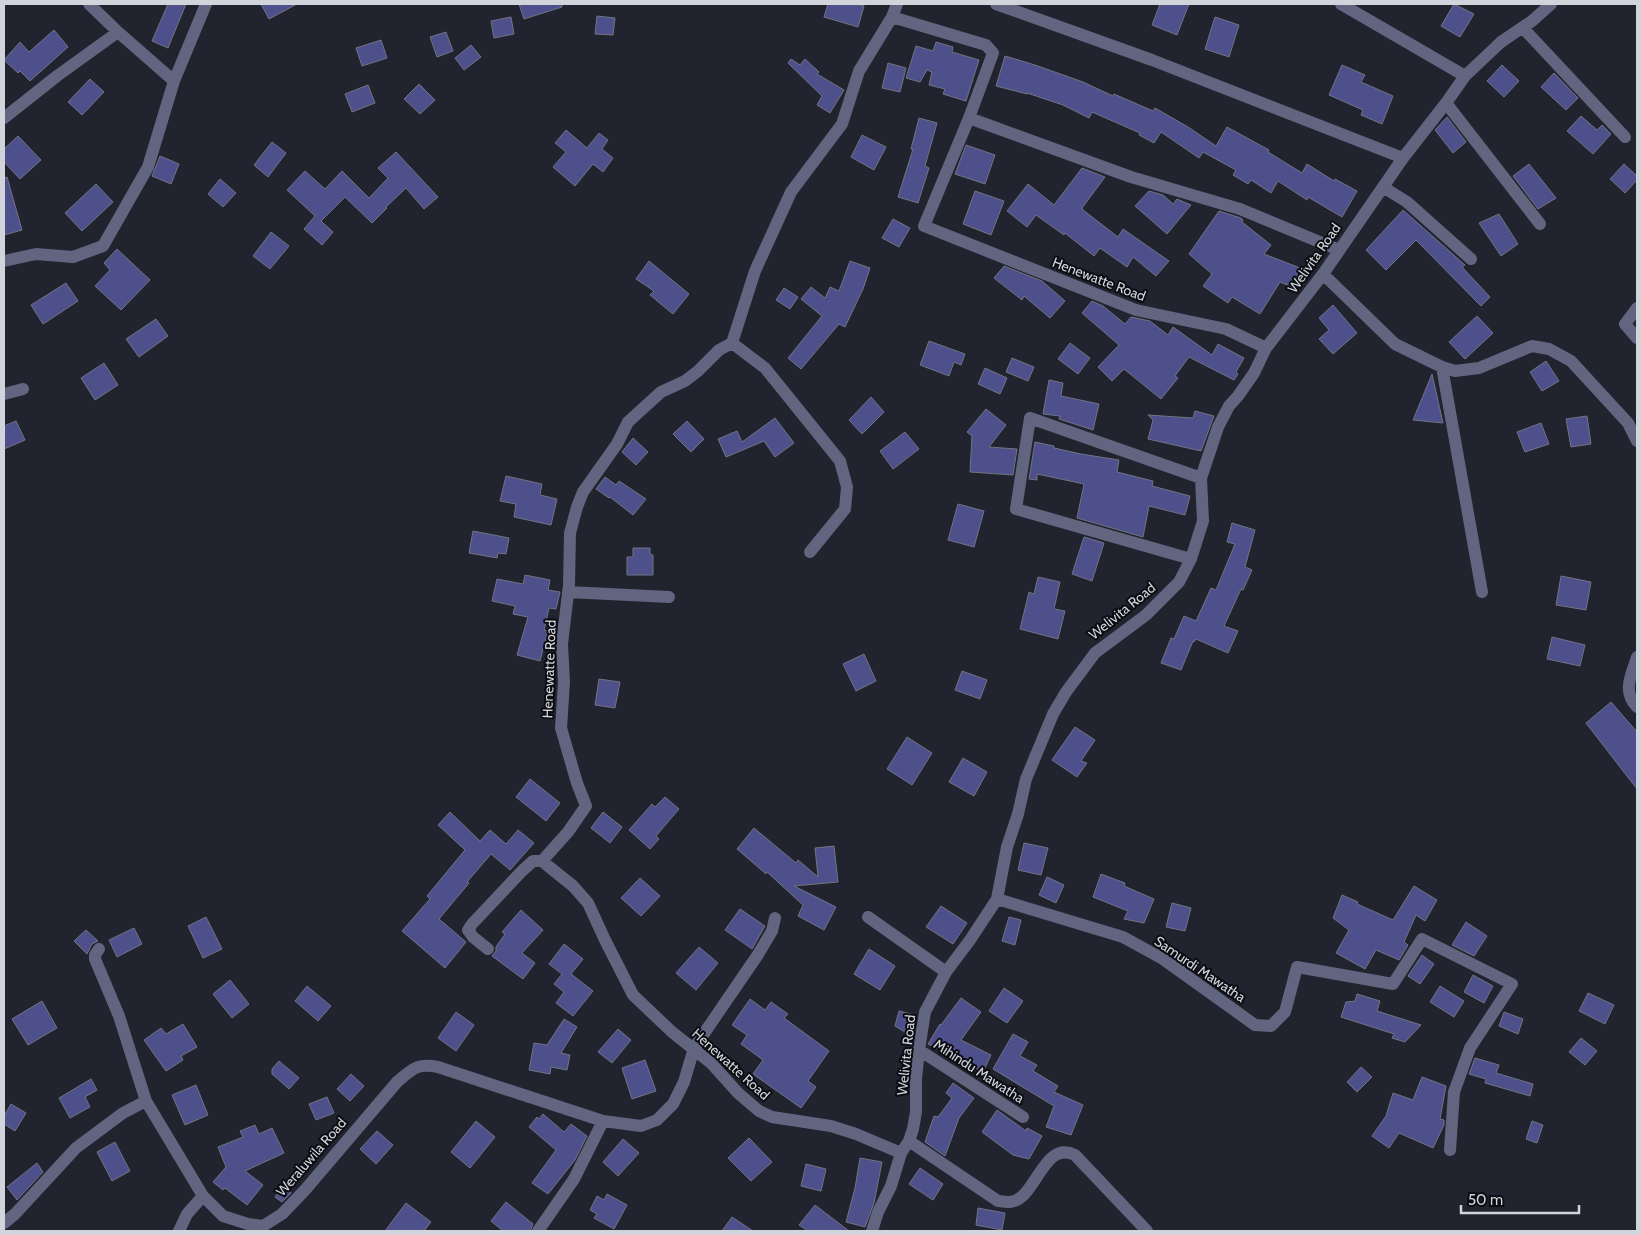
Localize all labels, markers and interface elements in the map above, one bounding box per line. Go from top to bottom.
street label: Welivita Road [1283,220,1345,296]
street label: Henewatte Road [1050,253,1148,305]
street label: Welivita Road [1085,579,1159,643]
street label: Henewatte Road [538,619,560,719]
street label: Samurdi Mawatha [1151,932,1249,1006]
street label: Welivita Road [893,1014,919,1096]
street label: Henewatte Road [688,1024,774,1104]
street label: Mihindu Mawatha [930,1035,1028,1107]
street label: Weraluwila Road [272,1114,350,1200]
scale bar [1461,1182,1578,1214]
text: 50 m [1468,1191,1503,1209]

